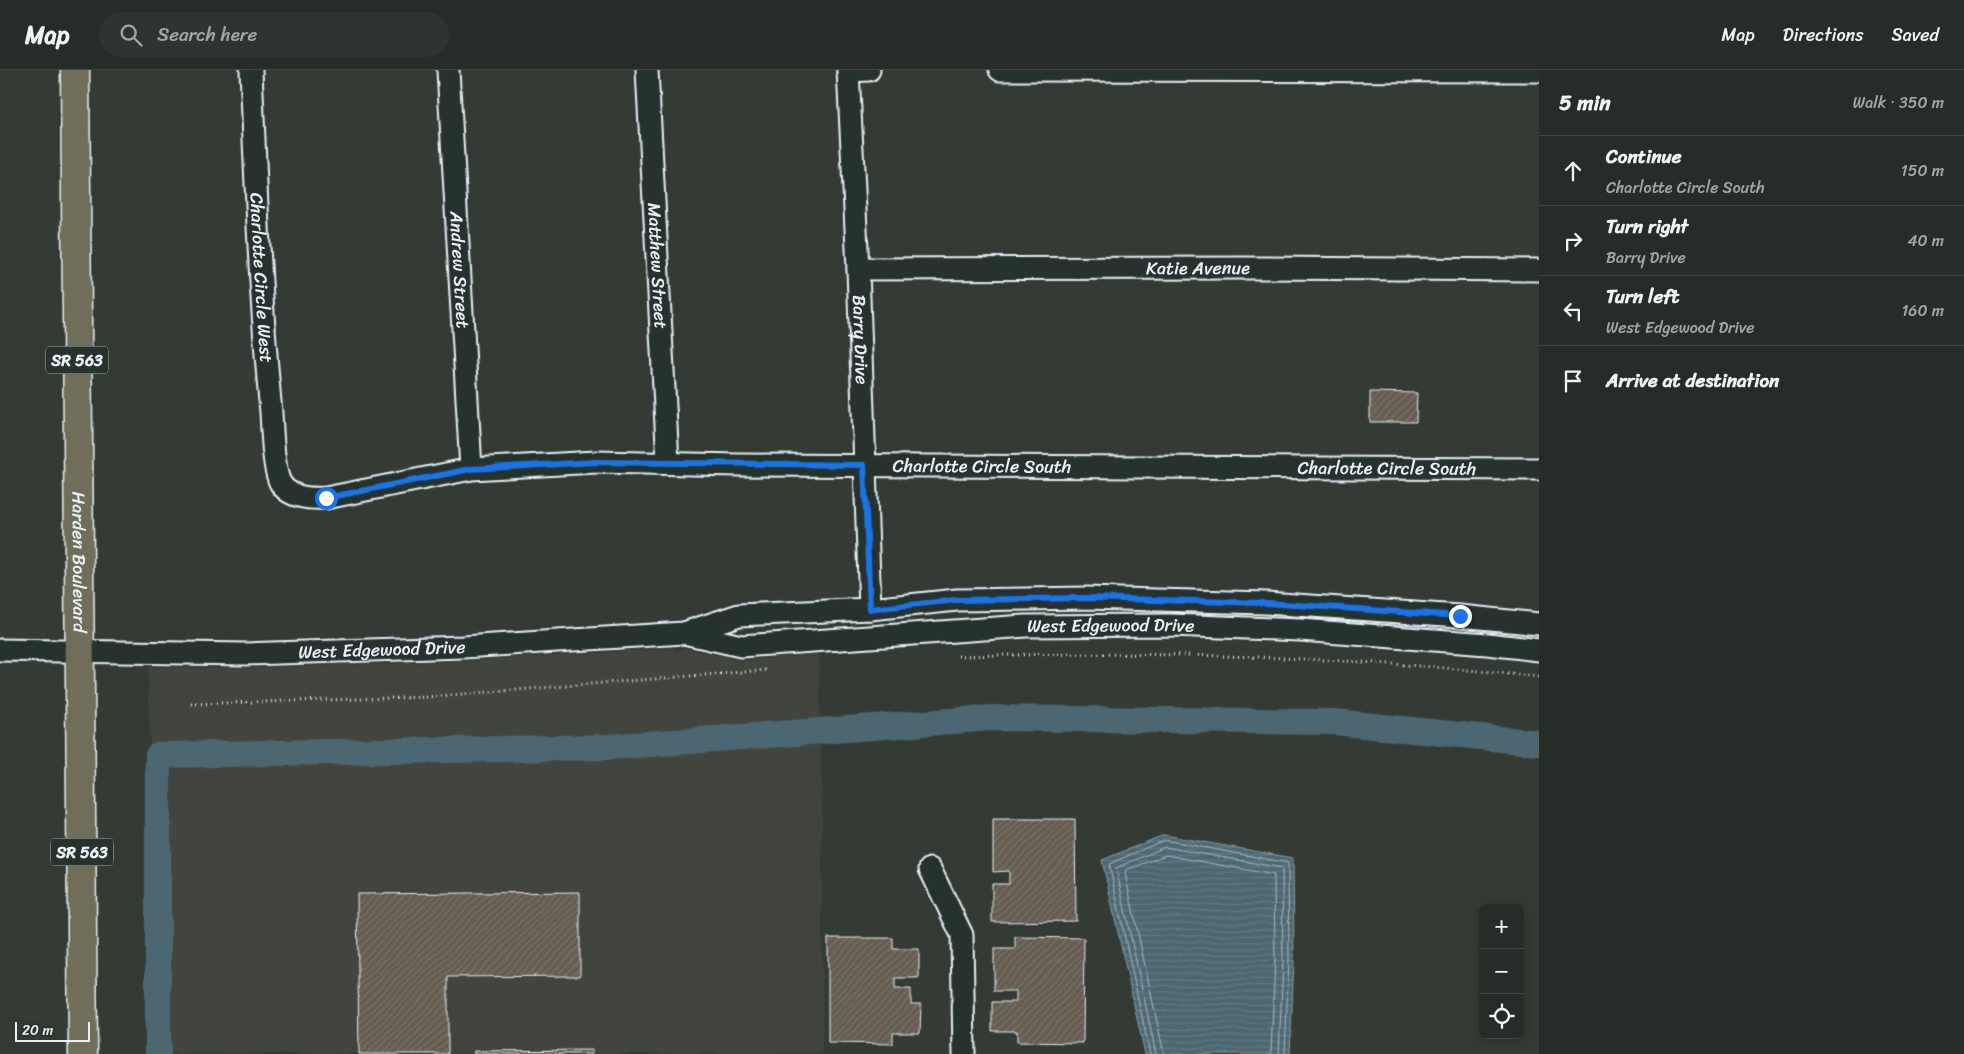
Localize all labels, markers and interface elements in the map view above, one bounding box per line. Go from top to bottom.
search box [99,12,449,57]
text: Map [25,14,69,56]
text: Search here [157,18,257,51]
text: Map [1722,19,1755,51]
text: Directions [1783,19,1864,51]
text: Saved [1892,19,1939,51]
icon: search [117,21,145,49]
text: 5 min [1559,84,1611,122]
text: Walk · 350 m [1853,88,1944,117]
text: Continue [1606,140,1682,173]
text: 150 m [1901,156,1944,185]
icon: ahead [1559,157,1587,185]
text: Charlotte Circle South [1606,173,1765,202]
street label: Charlotte Circle West [240,192,283,364]
street label: Matthew Street [638,202,677,330]
street label: Andrew Street [440,209,479,329]
text: Turn right [1606,210,1688,243]
text: 40 m [1907,226,1944,255]
icon: right [1559,227,1587,255]
text: Barry Drive [1606,243,1686,272]
street label: Katie Avenue [1146,252,1250,284]
text: Turn left [1606,280,1679,313]
street label: Barry Drive [843,294,878,385]
text: 160 m [1901,296,1944,325]
icon: left [1559,297,1587,325]
text: West Edgewood Drive [1606,313,1755,342]
road number: SR 563 [46,346,108,374]
text: Arrive at destination [1606,364,1779,397]
icon: arrive [1559,367,1587,395]
street label: Charlotte Circle South [892,450,1071,483]
street label: Charlotte Circle South [1297,452,1476,485]
route start [315,487,338,510]
street label: Harden Boulevard [62,491,96,634]
route end [1449,605,1472,628]
street label: West Edgewood Drive [1027,609,1195,642]
street label: West Edgewood Drive [298,631,466,668]
road number: SR 563 [51,839,113,866]
map controls [1479,904,1524,1039]
button: + [1479,904,1524,949]
button: − [1479,949,1524,994]
button: locate [1479,994,1524,1039]
text: 20 m [22,1018,53,1043]
scale bar [15,1019,90,1042]

